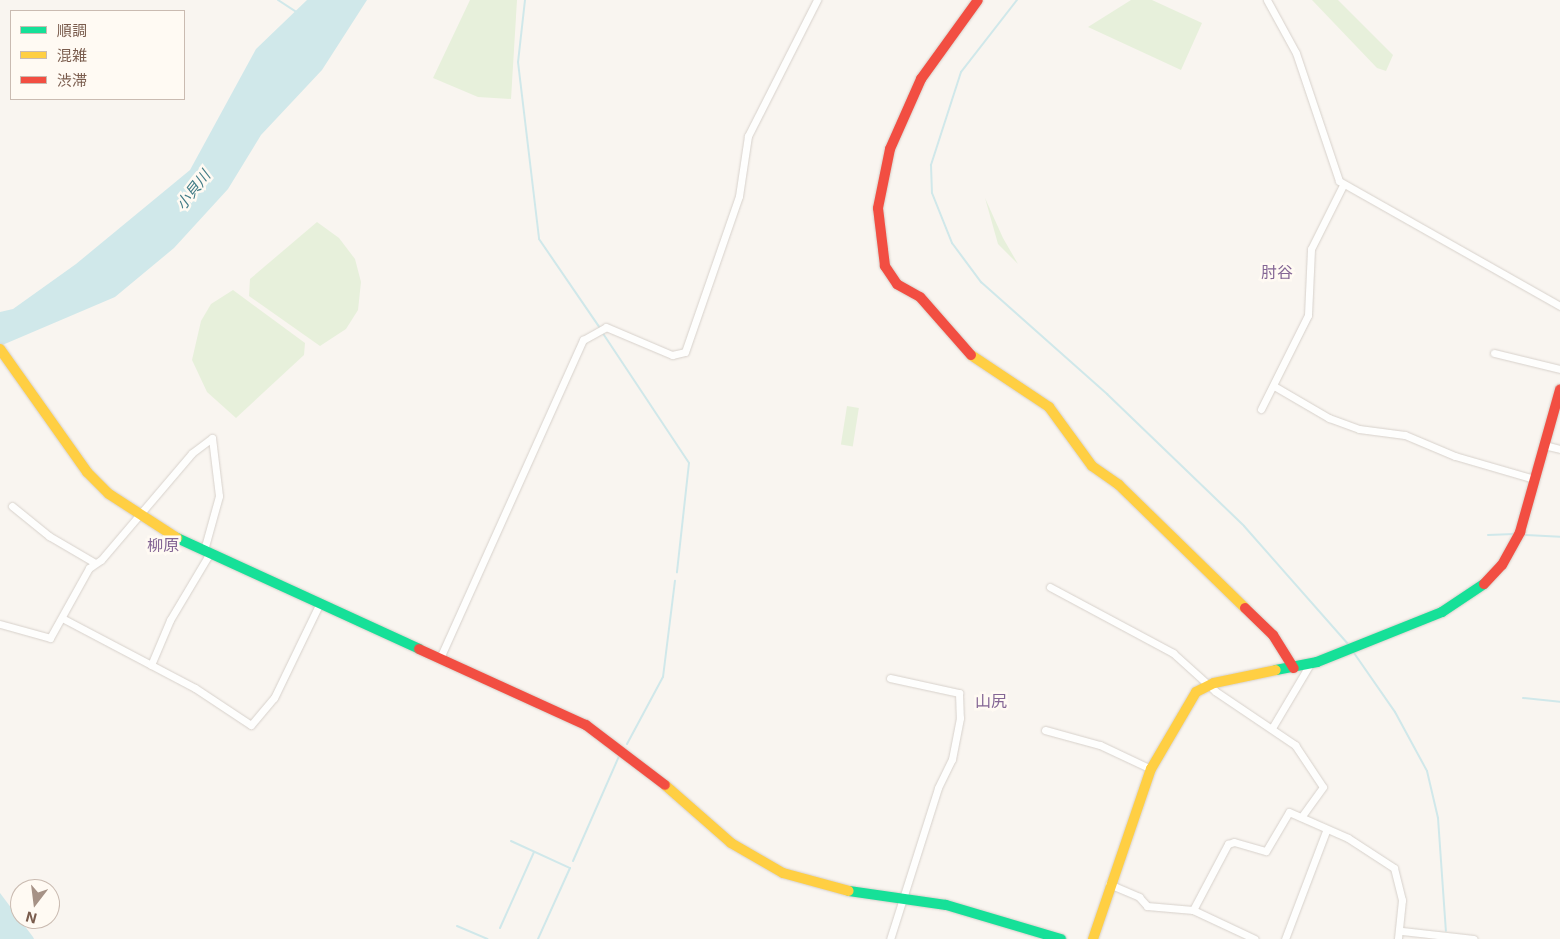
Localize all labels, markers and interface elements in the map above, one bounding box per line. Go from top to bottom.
legend [10,10,185,100]
text: 順調 [57,21,87,40]
text: 混雑 [57,46,87,65]
text: 渋滞 [57,71,87,90]
water label: 小貝川 [172,167,214,213]
district label: 肘谷 [1261,262,1293,282]
district label: 柳原 [147,535,179,555]
district label: 山尻 [975,691,1007,711]
north arrow [10,879,60,929]
text: N [24,908,39,928]

